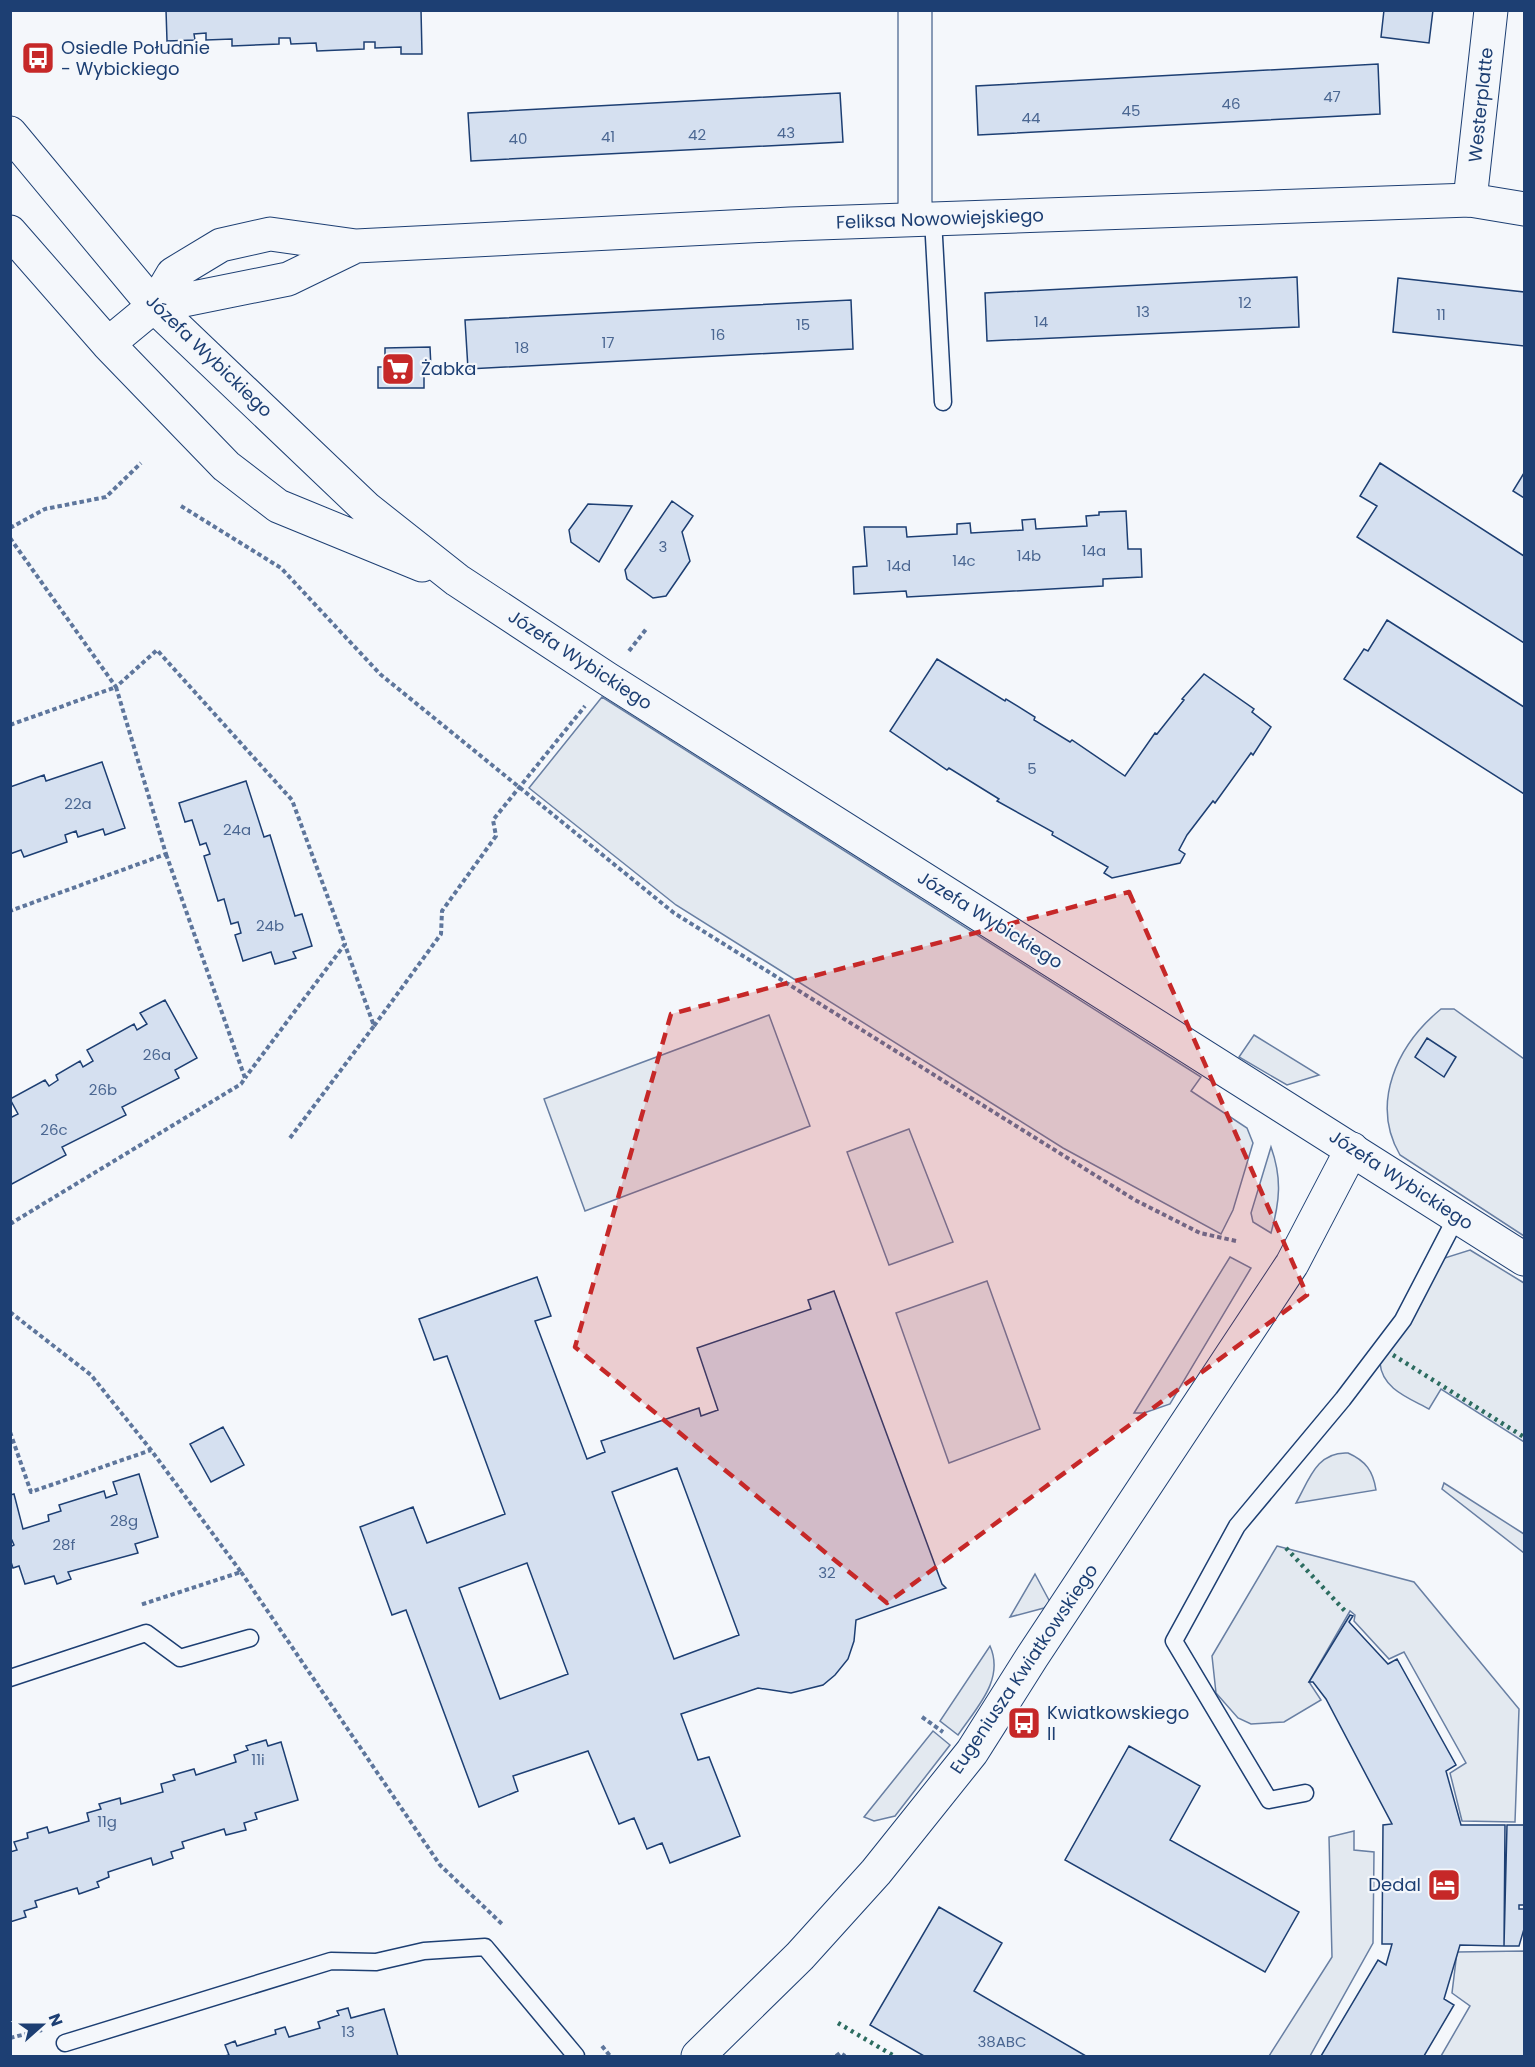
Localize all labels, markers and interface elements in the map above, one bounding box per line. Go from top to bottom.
place label: Osiedle Południe - Wybickiego [61,35,210,81]
bus stop icon: Osiedle Południe - Wybickiego [20,40,56,76]
street label: Westerplatte [1462,46,1499,164]
house number: 47 [1323,86,1341,107]
house number: 46 [1222,93,1240,114]
house number: 45 [1122,100,1140,121]
house number: 44 [1022,107,1040,128]
house number: 43 [777,122,795,143]
house number: 42 [688,124,706,145]
house number: 41 [601,126,615,147]
house number: 40 [509,128,527,149]
street label: Feliksa Nowowiejskiego [836,202,1044,235]
street label: Józefa Wybickiego [141,289,278,423]
house number: 12 [1238,292,1252,313]
house number: 13 [1136,301,1150,322]
house number: 11 [1436,304,1446,325]
house number: 14 [1034,311,1048,332]
house number: 15 [796,314,810,335]
house number: 16 [711,324,725,345]
house number: 17 [602,332,615,353]
house number: 18 [515,337,529,358]
supermarket icon: Żabka [380,351,416,387]
place label: Żabka [421,356,477,381]
house number: 3 [659,536,667,557]
house number: 14a [1082,540,1106,561]
house number: 14b [1017,545,1041,566]
house number: 14c [952,550,976,571]
house number: 14d [887,555,911,576]
street label: Józefa Wybickiego [503,604,657,716]
house number: 5 [1027,758,1037,779]
house number: 22a [64,793,92,814]
house number: 24a [223,819,251,840]
street label: Józefa Wybickiego [913,865,1068,974]
house number: 24b [256,915,284,936]
house number: 26a [143,1044,171,1065]
house number: 26b [89,1079,117,1100]
house number: 26c [40,1119,68,1140]
street label: Józefa Wybickiego [1324,1124,1478,1236]
house number: 28g [110,1510,138,1531]
house number: 28f [52,1534,76,1555]
street label: Eugeniusza Kwiatkowskiego [944,1559,1103,1779]
house number: 32 [818,1562,836,1583]
place label: Kwiatkowskiego II [1047,1700,1189,1746]
bus stop icon: Kwiatkowskiego II [1006,1705,1042,1741]
house number: 11i [251,1749,265,1770]
house number: 11g [97,1811,117,1832]
hotel icon: Dedal [1426,1867,1462,1903]
place label: Dedal [1368,1872,1421,1897]
north arrow [12,1995,72,2055]
text: N [43,2010,68,2030]
house number: 13 [341,2021,355,2042]
house number: 38ABC [977,2031,1027,2052]

